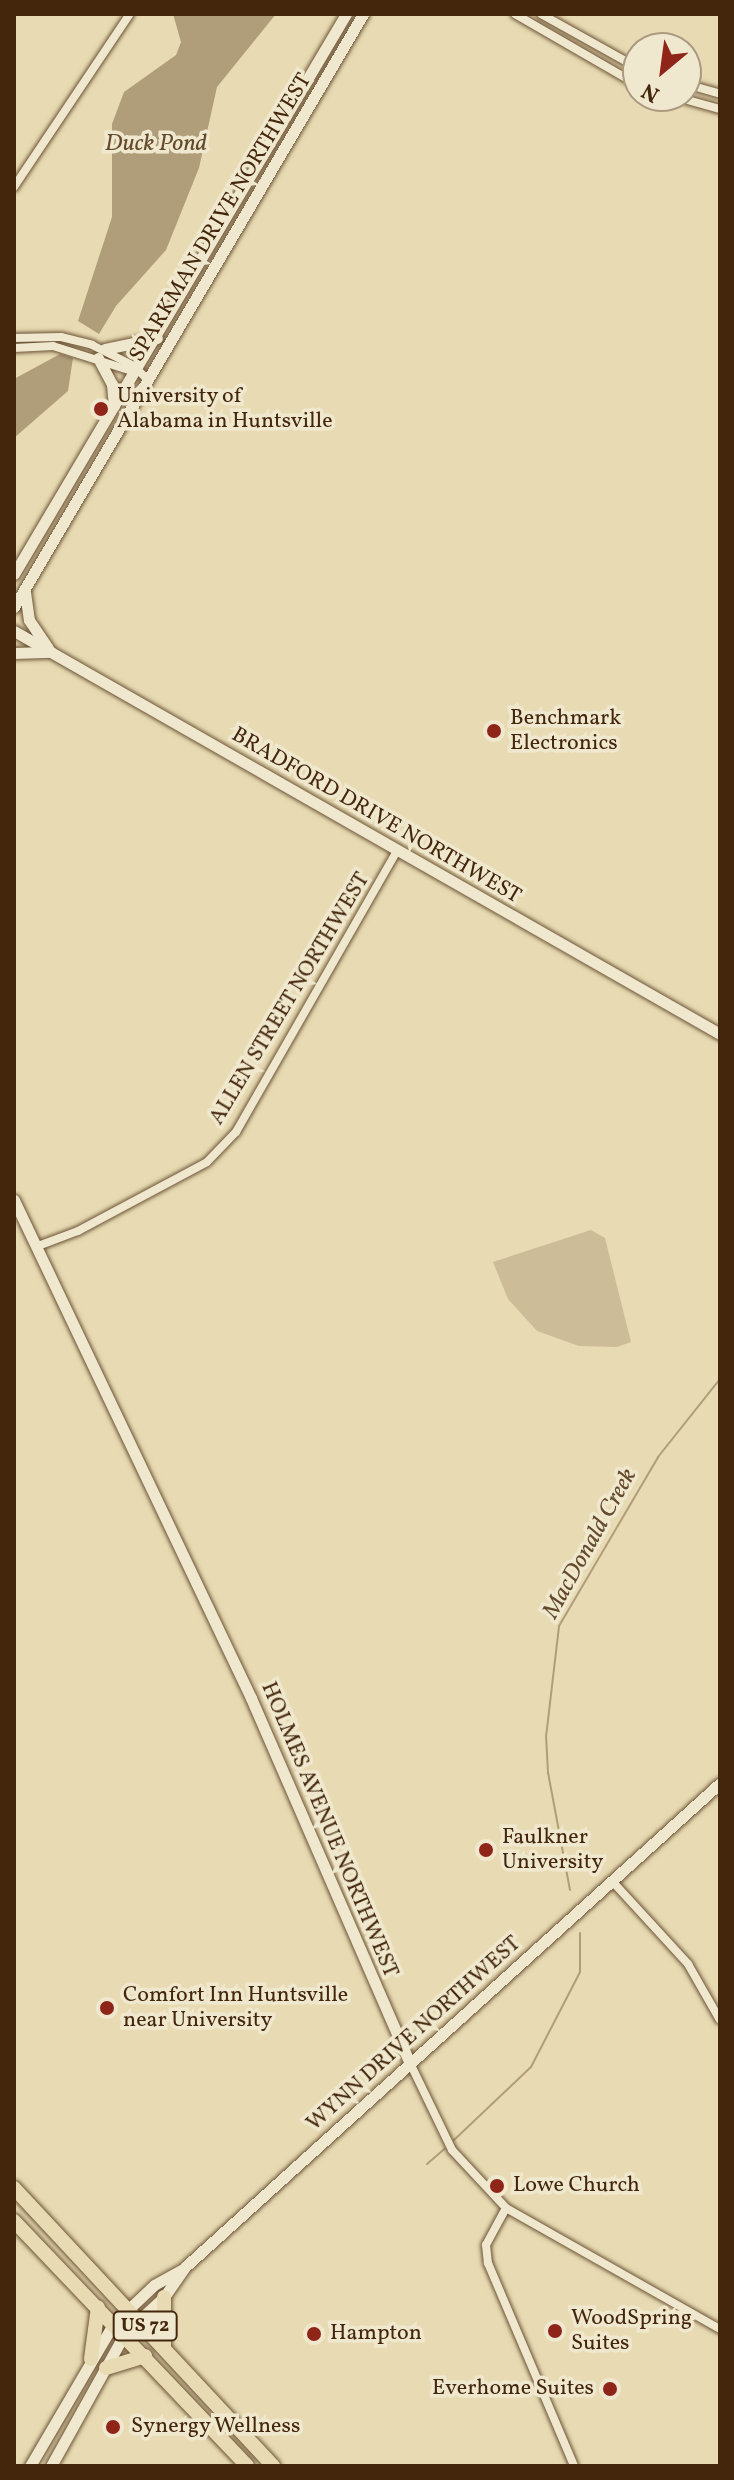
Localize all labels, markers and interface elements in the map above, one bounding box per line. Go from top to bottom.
north arrow [622,32,702,112]
street label: SPARKMAN DRIVE NORTHWEST [124,69,318,367]
text: N [637,74,666,109]
water label: Duck Pond [105,131,207,159]
place label: University of Alabama in Huntsville [117,383,333,434]
marker: University of Alabama in Huntsville [92,400,110,418]
place label: Benchmark Electronics [510,705,621,756]
street label: BRADFORD DRIVE NORTHWEST [226,722,526,910]
marker: Benchmark Electronics [485,722,503,740]
street label: ALLEN STREET NORTHWEST [204,868,376,1130]
water label: MacDonald Creek [538,1464,644,1624]
street label: HOLMES AVENUE NORTHWEST [255,1678,403,1982]
place label: Faulkner University [502,1824,603,1876]
marker: Faulkner University [477,1841,495,1859]
street label: WYNN DRIVE NORTHWEST [302,1931,526,2137]
place label: Comfort Inn Huntsville near University [123,1982,348,2034]
marker: Comfort Inn Huntsville near University [98,1999,116,2017]
place label: Lowe Church [513,2173,640,2199]
marker: Lowe Church [488,2177,506,2195]
place label: WoodSpring Suites [571,2305,692,2356]
road number: US 72 [111,2310,179,2342]
place label: Hampton [330,2321,422,2347]
marker: WoodSpring Suites [546,2322,564,2340]
marker: Hampton [305,2325,323,2343]
place label: Everhome Suites [432,2376,594,2402]
marker: Everhome Suites [601,2380,619,2398]
place label: Synergy Wellness [131,2414,302,2440]
marker: Synergy Wellness [102,2416,124,2438]

